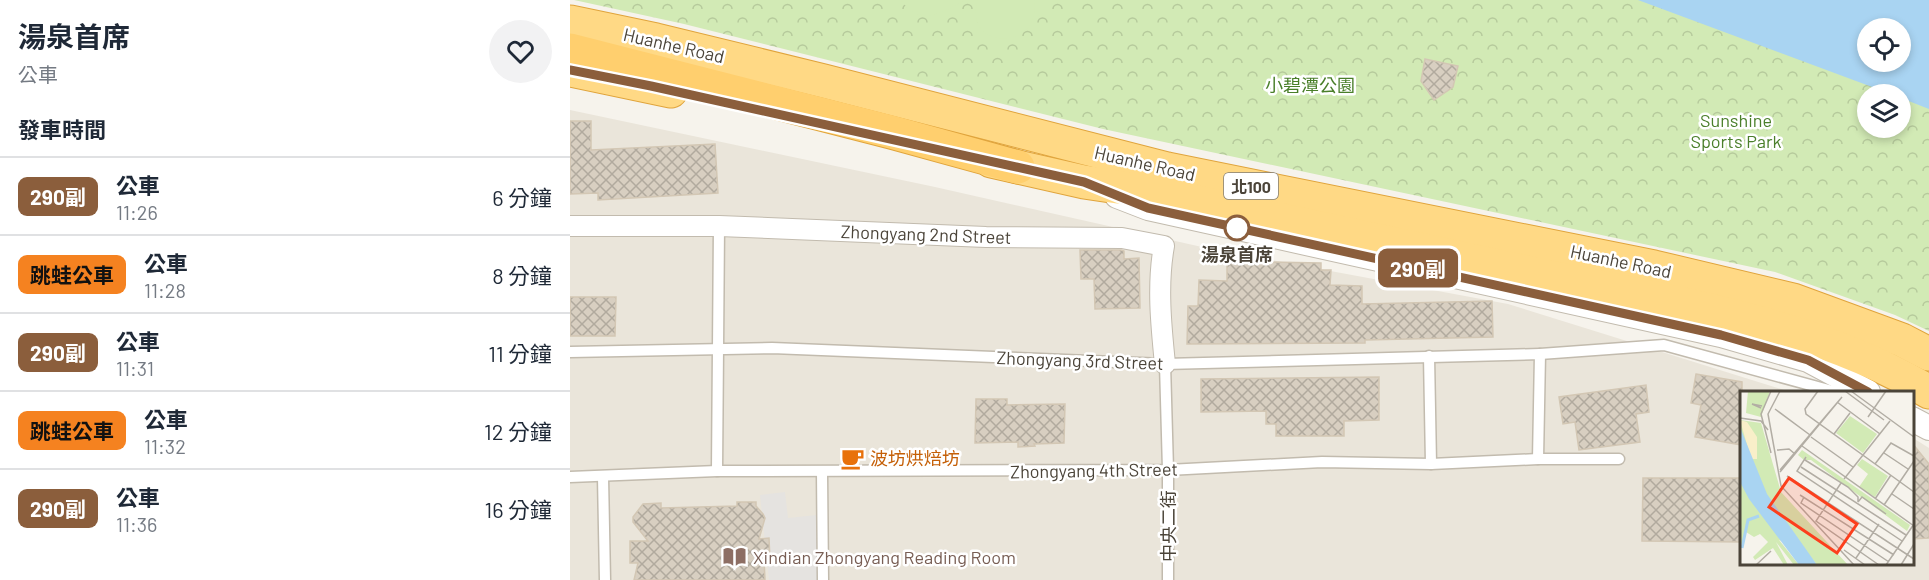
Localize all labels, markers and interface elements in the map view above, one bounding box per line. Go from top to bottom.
map controls [1857,18,1911,138]
button: locate [1857,18,1911,72]
text: 湯泉首席 [18,19,130,53]
button: heart [489,20,552,83]
street label: Huanhe Road [621,23,727,67]
text: 公車 [18,62,58,86]
park label: 小碧潭公園 [1265,74,1355,96]
button: layers [1857,84,1911,138]
park label: Sunshine Sports Park [1690,109,1782,152]
text: 發車時間 [18,116,106,142]
street label: Huanhe Road [1092,141,1198,185]
text: 公車 [116,172,160,198]
road number: 北100 [1224,173,1278,199]
text: 290副 [30,184,86,209]
text: 6 分鐘 [492,184,552,210]
text: 11:26 [116,200,158,224]
marker: 湯泉首席 [1224,215,1250,241]
street label: Zhongyang 2nd Street [840,220,1012,248]
street label: Huanhe Road [1568,240,1674,282]
place label: 湯泉首席 [1201,243,1273,265]
line badge: 290副 [1376,248,1460,288]
text: 公車 [144,250,188,276]
text: 290副 [1390,256,1446,281]
text: 跳蛙公車 [30,262,114,287]
text: 8 分鐘 [492,262,552,288]
text: 11:28 [144,278,186,302]
text: 公車 [116,328,160,354]
text: 290副 [30,340,86,365]
text: 11 分鐘 [488,340,552,366]
street label: Zhongyang 3rd Street [996,346,1164,374]
text: 11:31 [116,356,154,380]
inset map [1740,391,1914,565]
text: 公車 [144,406,188,432]
text: 跳蛙公車 [30,418,114,443]
text: 12 分鐘 [484,418,552,444]
text: 11:32 [144,434,186,458]
cafe icon: 波坊烘焙坊 [839,445,865,471]
place label: 波坊烘焙坊 [870,447,960,469]
street label: Zhongyang 4th Street [1010,458,1178,482]
text: 公車 [116,484,160,510]
street label: 中央二街 [1157,490,1179,562]
text: 290副 [30,496,86,521]
text: 16 分鐘 [485,496,552,522]
text: 11:36 [116,512,157,536]
library icon: Xindian Zhongyang Reading Room [722,544,748,570]
place label: Xindian Zhongyang Reading Room [753,546,1016,568]

